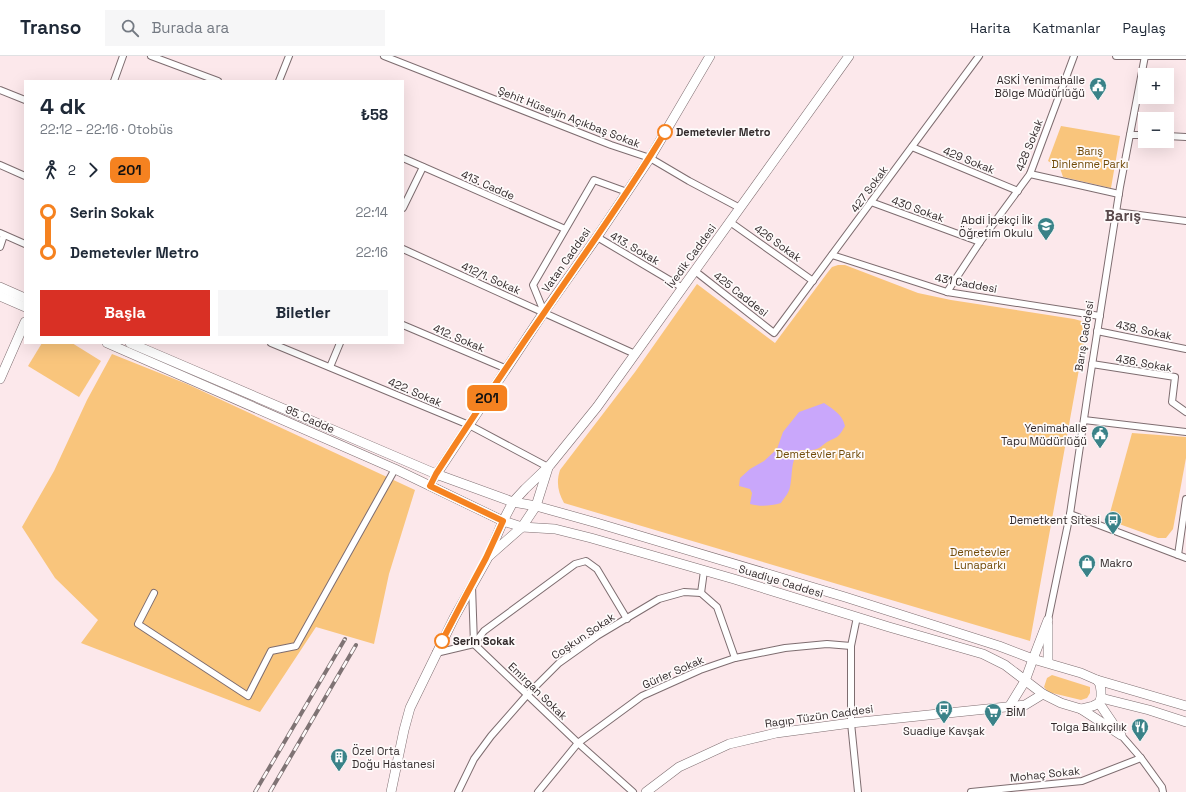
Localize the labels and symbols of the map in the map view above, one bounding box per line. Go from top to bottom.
place label: ASKİ Yenimahalle Bölge Müdürlüğü [994,73,1085,100]
public building icon: ASKİ Yenimahalle Bölge Müdürlüğü [1088,76,1108,101]
street label: Şehit Hüseyin Açıkbaş Sokak [496,83,642,151]
street label: 428 Sokak [1012,117,1046,173]
marker: Demetevler Metro [657,124,673,140]
place label: Demetevler Metro [676,125,771,139]
street label: 429 Sokak [941,143,997,177]
park label: Barış Dinlenme Parkı [1051,144,1129,171]
street label: 427 Sokak [847,163,891,215]
street label: 413. Cadde [459,167,517,203]
street label: 430 Sokak [890,193,946,225]
district label: Barış [1105,206,1141,225]
place label: Abdi İpekçi İlk Öğretim Okulu [959,213,1033,240]
school or university icon: Abdi İpekçi İlk Öğretim Okulu [1036,216,1056,241]
street label: İvedik Caddesi [663,221,719,291]
street label: 426 Sokak [752,221,804,265]
street label: Vatan Caddesi [539,225,594,295]
street label: 413. Sokak [608,228,662,268]
street label: 412/1. Sokak [459,259,523,297]
street label: 425 Caddesi [711,268,771,320]
street label: 431 Caddesi [934,270,999,296]
street label: Barış Caddesi [1071,299,1097,372]
street label: 438. Sokak [1115,317,1173,343]
street label: 412. Sokak [431,321,487,355]
street label: 436. Sokak [1115,351,1173,375]
street label: 422. Sokak [386,374,444,410]
line badge: 201 [464,385,510,411]
street label: 95. Cadde [283,402,337,436]
place label: Yenimahalle Tapu Müdürlüğü [1001,421,1087,448]
public building icon: Yenimahalle Tapu Müdürlüğü [1090,424,1110,449]
park label: Demetevler Parkı [776,447,864,461]
bus stop icon: Demetkent Sitesi [1103,510,1123,535]
place label: Demetkent Sitesi [1009,513,1100,527]
park label: Demetevler Lunaparkı [950,545,1010,572]
shop icon: Makro [1077,553,1097,578]
place label: Makro [1100,556,1133,570]
street label: Suadiye Caddesi [737,561,825,601]
street label: Coşkun Sokak [549,610,617,662]
marker: Serin Sokak [434,633,450,649]
place label: Serin Sokak [453,634,516,648]
street label: Gürler Sokak [640,652,706,692]
street label: Emirgan Sokak [506,659,571,723]
bus stop icon: Suadiye Kavşak [934,699,954,724]
street label: Ragıp Tüzün Caddesi [764,701,874,731]
supermarket icon: BİM [983,702,1003,727]
place label: BİM [1006,705,1025,719]
restaurant icon: Tolga Balıkçilık [1130,717,1150,742]
place label: Tolga Balıkçilık [1051,720,1127,734]
place label: Suadiye Kavşak [903,724,985,738]
place label: Özel Orta Doğu Hastanesi [352,743,435,771]
building icon: Özel Orta Doğu Hastanesi [329,747,349,772]
street label: Mohaç Sokak [1009,763,1081,785]

